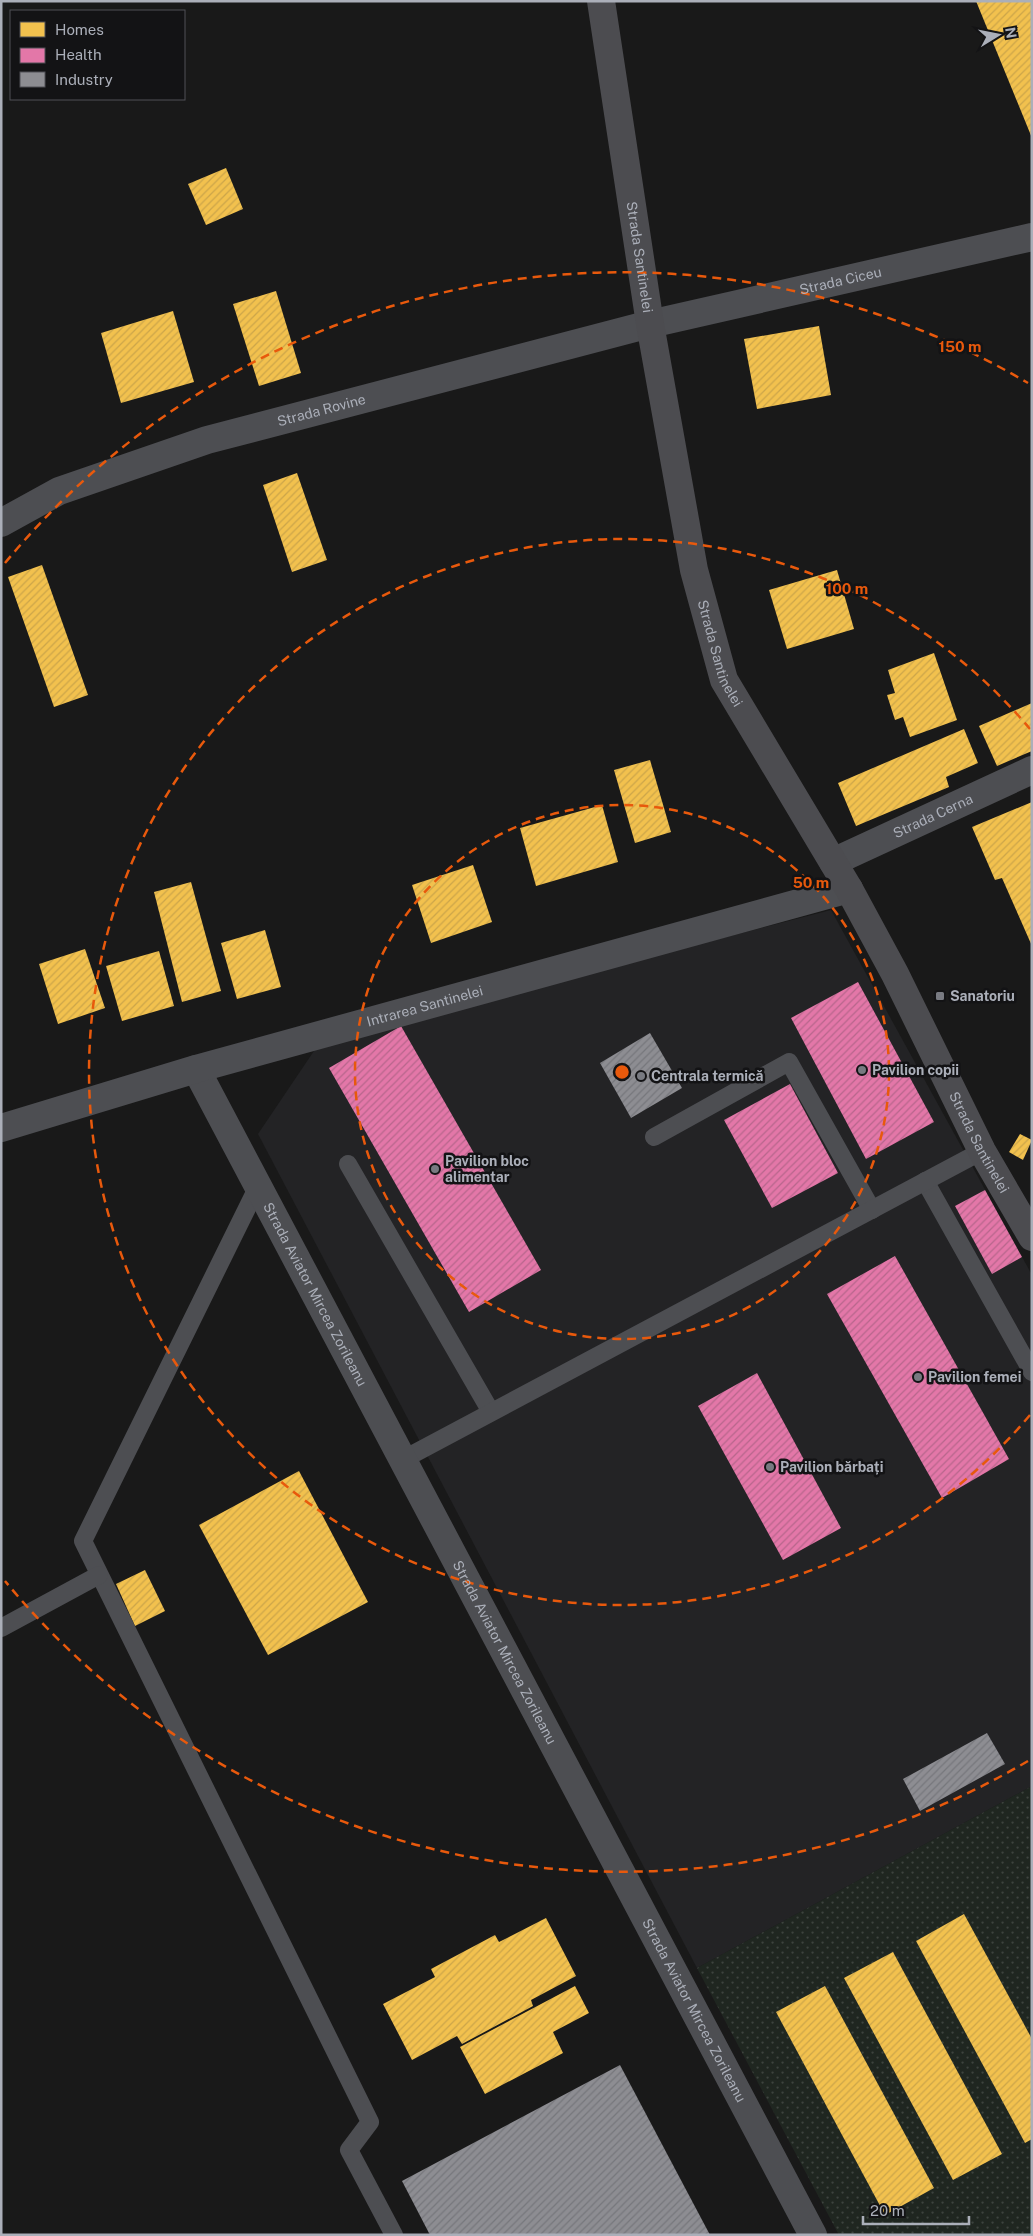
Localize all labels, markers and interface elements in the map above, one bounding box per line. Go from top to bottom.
legend [10,10,185,100]
north arrow [973,10,1023,60]
text: Homes [55,21,104,38]
text: N [1002,26,1020,40]
text: Health [55,46,102,63]
text: Industry [55,71,113,88]
street label: Strada Santinelei [624,200,656,314]
street label: Strada Ciceu [798,264,883,298]
text: 150 m [938,338,982,355]
street label: Strada Rovine [275,391,367,429]
text: 100 m [826,580,868,597]
street label: Strada Santinelei [695,598,746,709]
street label: Strada Cerna [890,791,975,841]
text: 50 m [793,874,829,891]
street label: Intrarea Santinelei [365,982,485,1030]
place label: Sanatoriu [950,988,1015,1004]
marker: Sanatoriu [934,990,946,1002]
place label: Pavilion copii [872,1062,959,1078]
centre of rings [613,1063,631,1081]
marker: Pavilion copii [856,1064,868,1076]
place label: Centrala termică [651,1068,764,1084]
marker: Centrala termică [635,1070,647,1082]
street label: Strada Santinelei [946,1089,1013,1196]
place label: Pavilion bloc alimentar [445,1153,529,1185]
marker: Pavilion bloc alimentar [429,1163,441,1175]
street label: Strada Aviator Mircea Zorileanu [260,1200,370,1389]
place label: Pavilion femei [928,1369,1021,1385]
marker: Pavilion femei [912,1371,924,1383]
place label: Pavilion bărbați [780,1459,883,1475]
marker: Pavilion bărbați [764,1461,776,1473]
street label: Strada Aviator Mircea Zorileanu [450,1558,560,1747]
street label: Strada Aviator Mircea Zorileanu [639,1916,749,2105]
scale bar [863,2194,969,2226]
text: 20 m [870,2202,905,2219]

